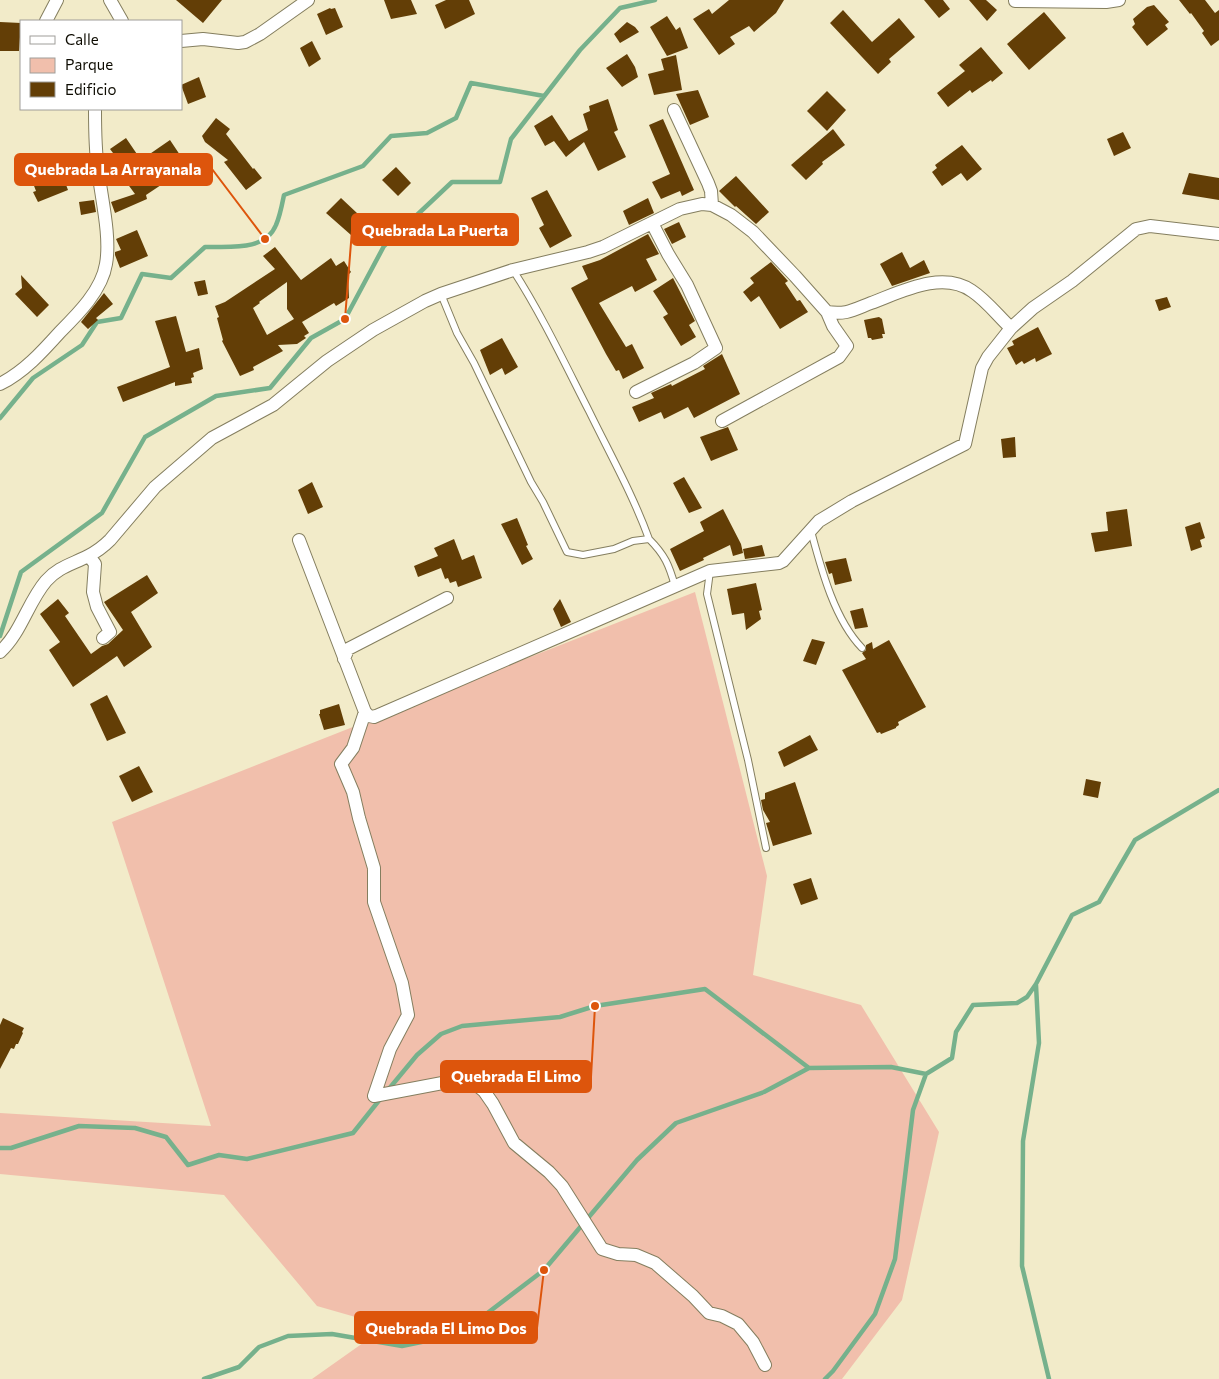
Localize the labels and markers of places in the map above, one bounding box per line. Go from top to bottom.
callout: Quebrada La Arrayanala [15,154,212,185]
callout: Quebrada La Puerta [352,214,518,245]
callout: Quebrada El Limo [441,1061,591,1092]
callout: Quebrada El Limo Dos [355,1312,537,1343]

